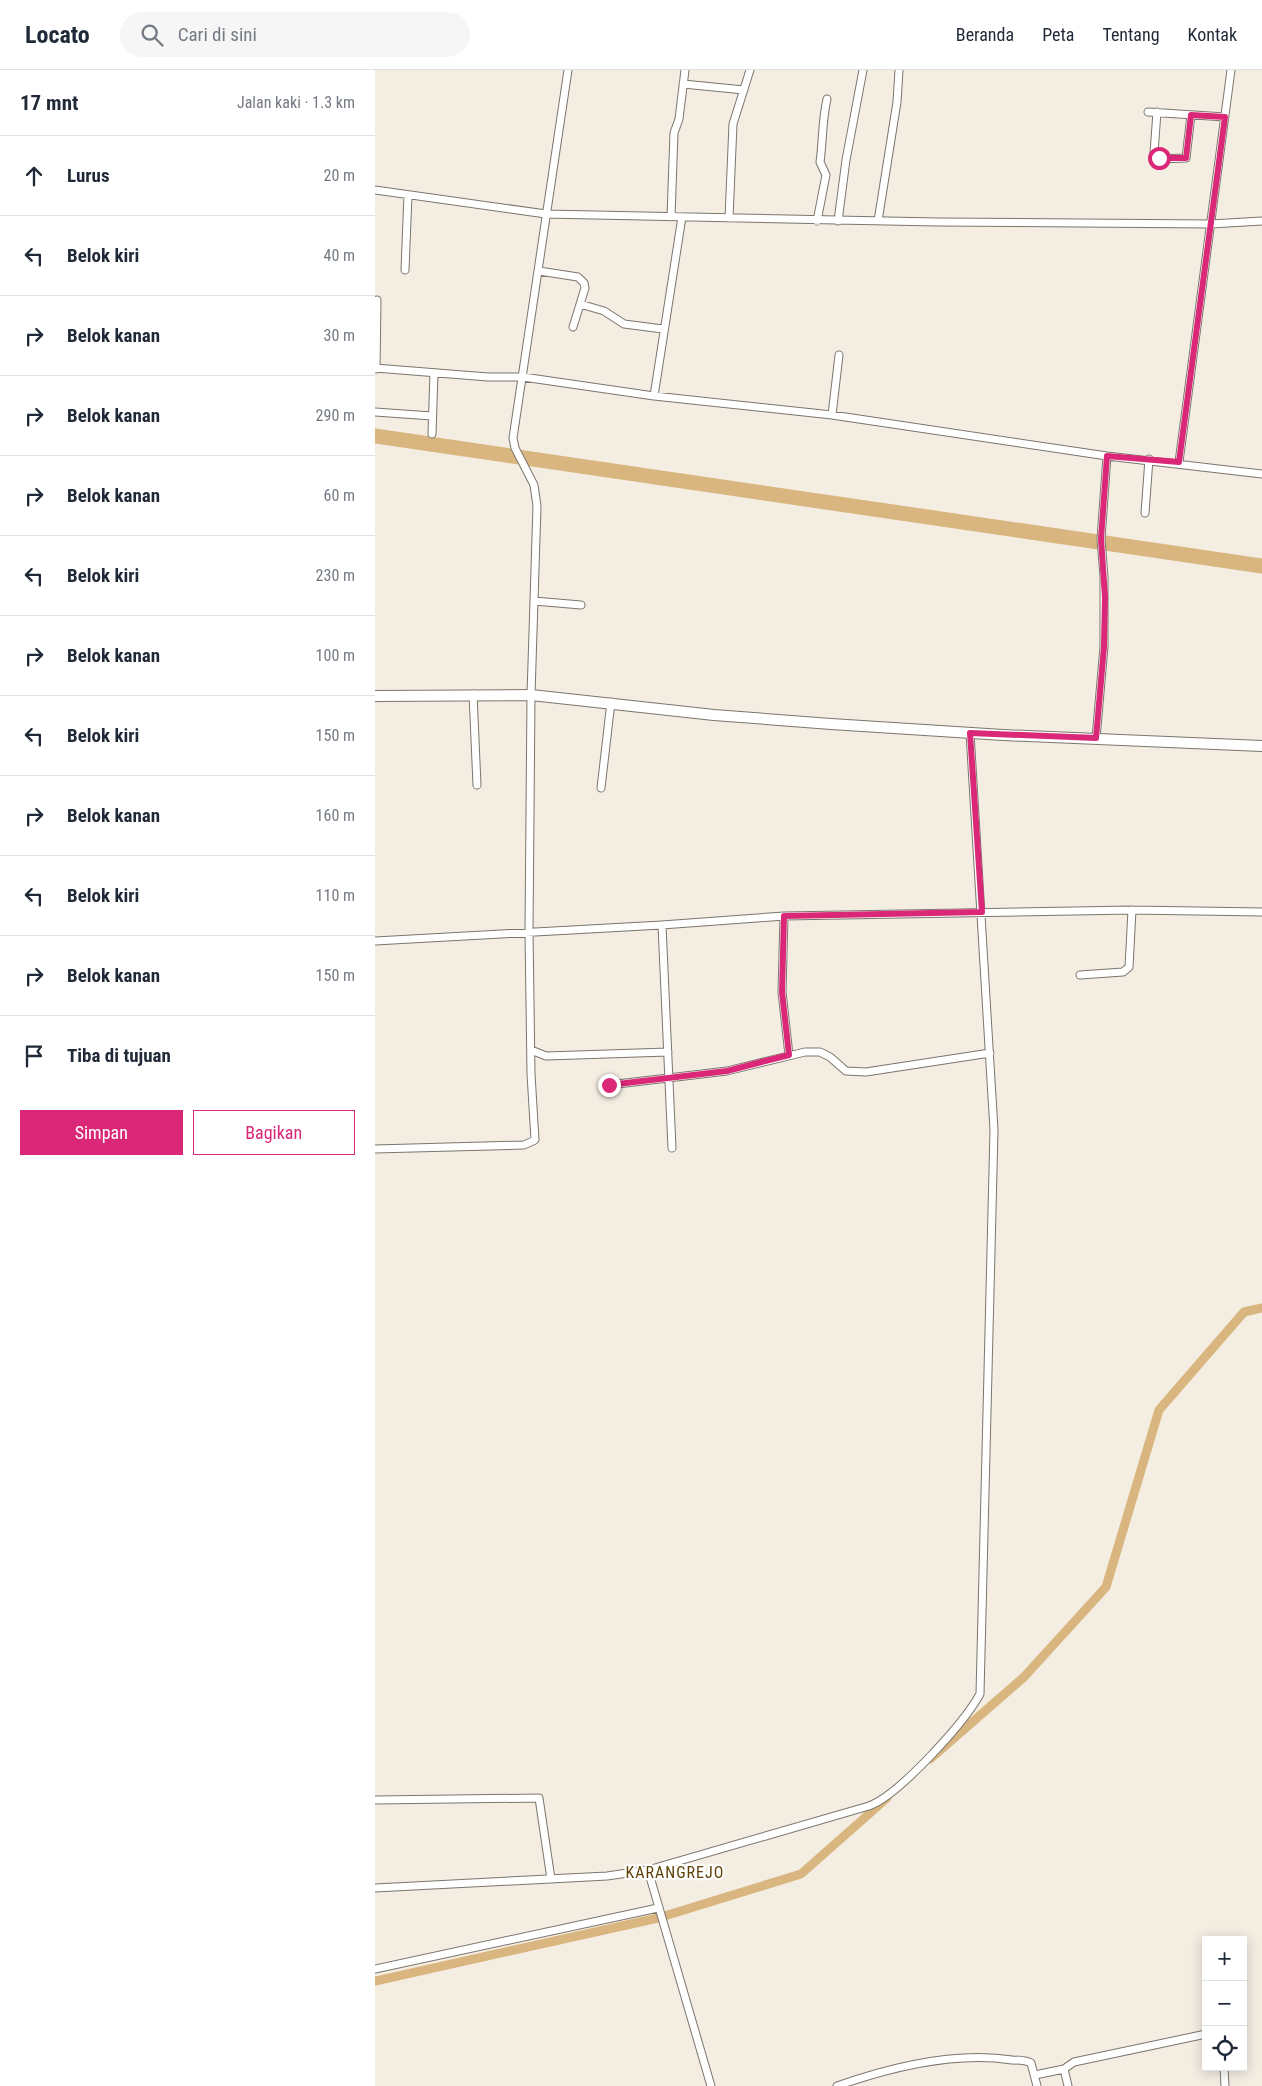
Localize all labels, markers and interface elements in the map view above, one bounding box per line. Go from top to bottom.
search box [120,12,470,57]
text: Locato [25,21,90,49]
icon: search [138,21,166,49]
text: Cari di sini [178,23,257,46]
text: Beranda [956,24,1014,45]
text: Peta [1042,24,1074,45]
text: Tentang [1102,24,1160,45]
text: Kontak [1188,24,1237,45]
text: 17 mnt [20,91,78,115]
text: Jalan kaki · 1.3 km [237,93,355,112]
route start [1148,147,1171,170]
icon: ahead [20,162,48,190]
text: Lurus [67,164,110,187]
text: 20 m [323,166,355,185]
icon: left [20,242,48,270]
text: Belok kiri [67,244,139,267]
text: 40 m [323,246,355,265]
icon: right [20,322,48,350]
text: Belok kanan [67,324,160,347]
text: 30 m [323,326,355,345]
icon: right [20,402,48,430]
text: Belok kanan [67,404,160,427]
text: 290 m [316,406,355,425]
icon: right [20,482,48,510]
text: Belok kanan [67,484,160,507]
text: 60 m [323,486,355,505]
icon: left [20,562,48,590]
text: Belok kiri [67,564,139,587]
text: 230 m [316,566,355,585]
icon: right [20,642,48,670]
text: Belok kanan [67,644,160,667]
text: 100 m [316,646,355,665]
icon: left [20,722,48,750]
text: Belok kiri [67,724,139,747]
text: 150 m [316,726,355,745]
icon: right [20,802,48,830]
text: Belok kanan [67,804,160,827]
text: 160 m [316,806,355,825]
icon: left [20,882,48,910]
text: Belok kiri [67,884,139,907]
text: 110 m [316,886,355,905]
icon: right [20,962,48,990]
text: Belok kanan [67,964,160,987]
text: 150 m [316,966,355,985]
icon: arrive [20,1042,48,1070]
text: Tiba di tujuan [67,1044,171,1067]
route end [598,1074,621,1097]
button: Simpan [20,1110,183,1155]
button: Bagikan [193,1110,355,1155]
district label: KARANGREJO [626,1863,724,1882]
map controls [1202,1936,1247,2071]
button: + [1202,1936,1247,1981]
button: − [1202,1981,1247,2026]
button: locate [1202,2026,1247,2071]

